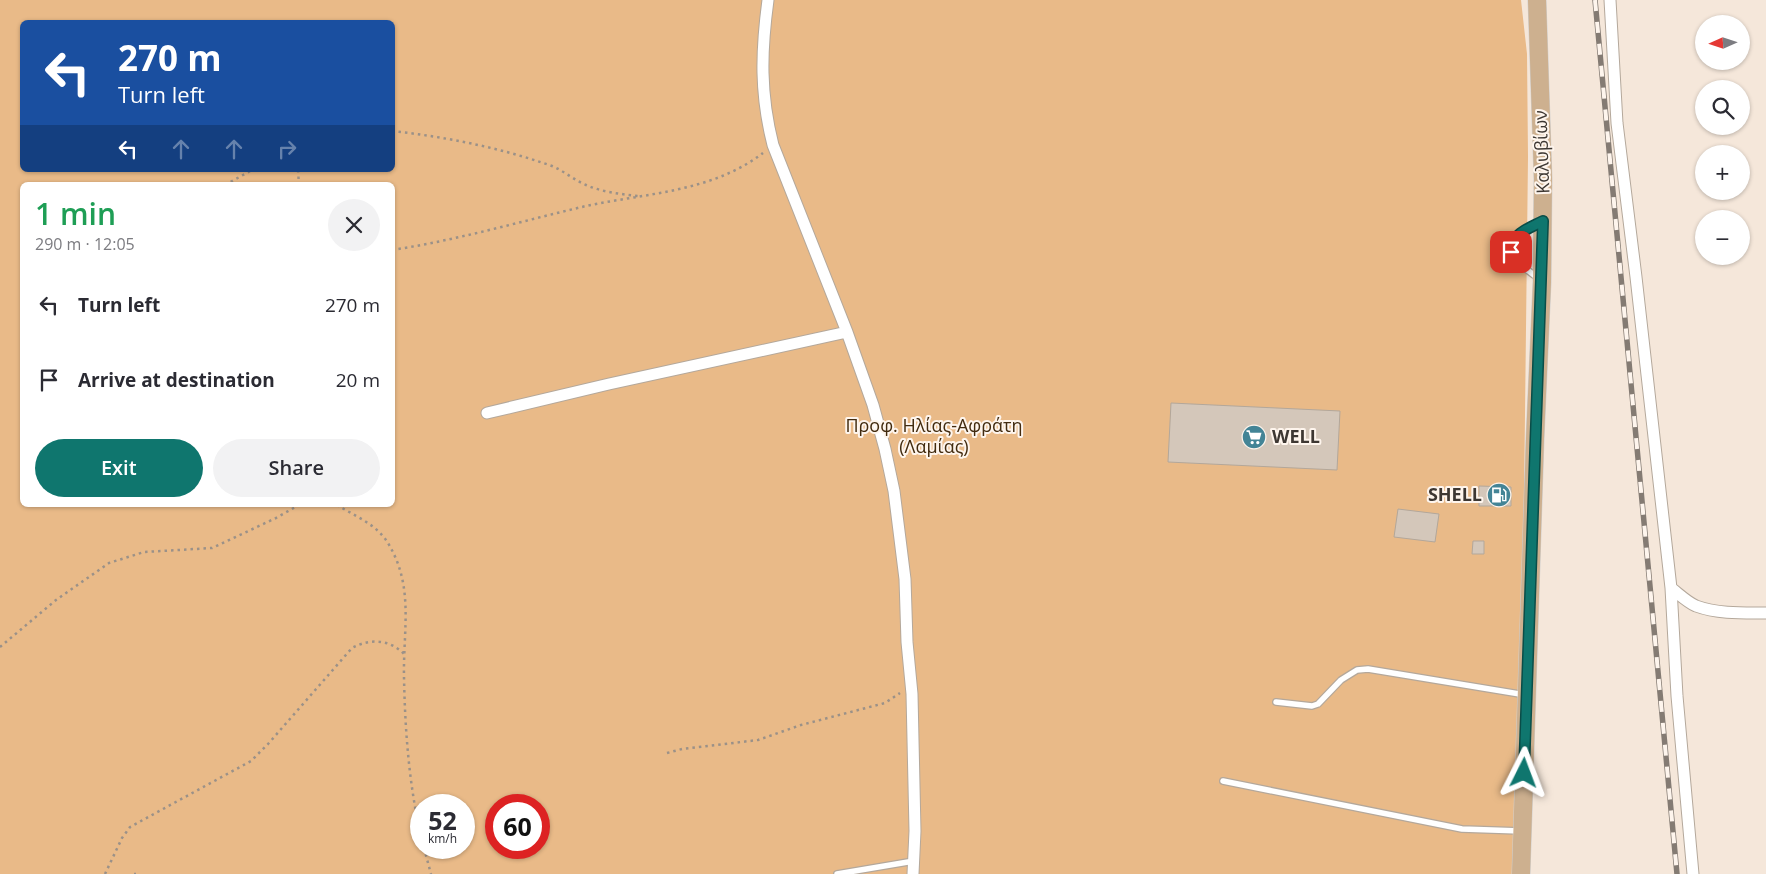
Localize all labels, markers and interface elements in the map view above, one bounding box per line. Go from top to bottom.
north arrow [1695,15,1750,70]
map controls [1695,15,1750,265]
text: 270 m [118,34,222,81]
icon: left [35,40,100,105]
text: Turn left [118,79,205,109]
button: search [1695,80,1750,135]
street label: Καλυβίων [1528,110,1554,194]
icon: left [114,135,142,163]
icon: ahead [167,135,195,163]
icon: ahead [220,135,248,163]
icon: right [273,135,301,163]
button: + [1695,145,1750,200]
text: 1 min [35,193,116,234]
button: close [328,199,380,251]
button: − [1695,210,1750,265]
pin [1490,231,1532,273]
text: 290 m · 12:05 [35,233,135,255]
icon: arrive [1497,238,1525,266]
icon: left [35,291,63,319]
text: Turn left [78,292,160,318]
text: 270 m [325,292,380,318]
icon: arrive [35,366,63,394]
text: Arrive at destination [78,367,275,393]
text: 20 m [336,367,380,393]
park label: Προφ. Ηλίας-Αφράτη (Λαμίας) [845,413,1023,458]
supermarket icon: WELL [1241,424,1267,450]
place label: WELL [1272,424,1320,448]
button: Exit [35,439,203,497]
button: Share [213,439,380,497]
place label: SHELL [1428,482,1482,506]
fuel station icon: SHELL [1486,482,1512,508]
position arrow [1497,746,1549,798]
speed limit sign: 60 [485,794,550,859]
text: 52 [428,803,457,837]
text: km/h [428,830,457,847]

